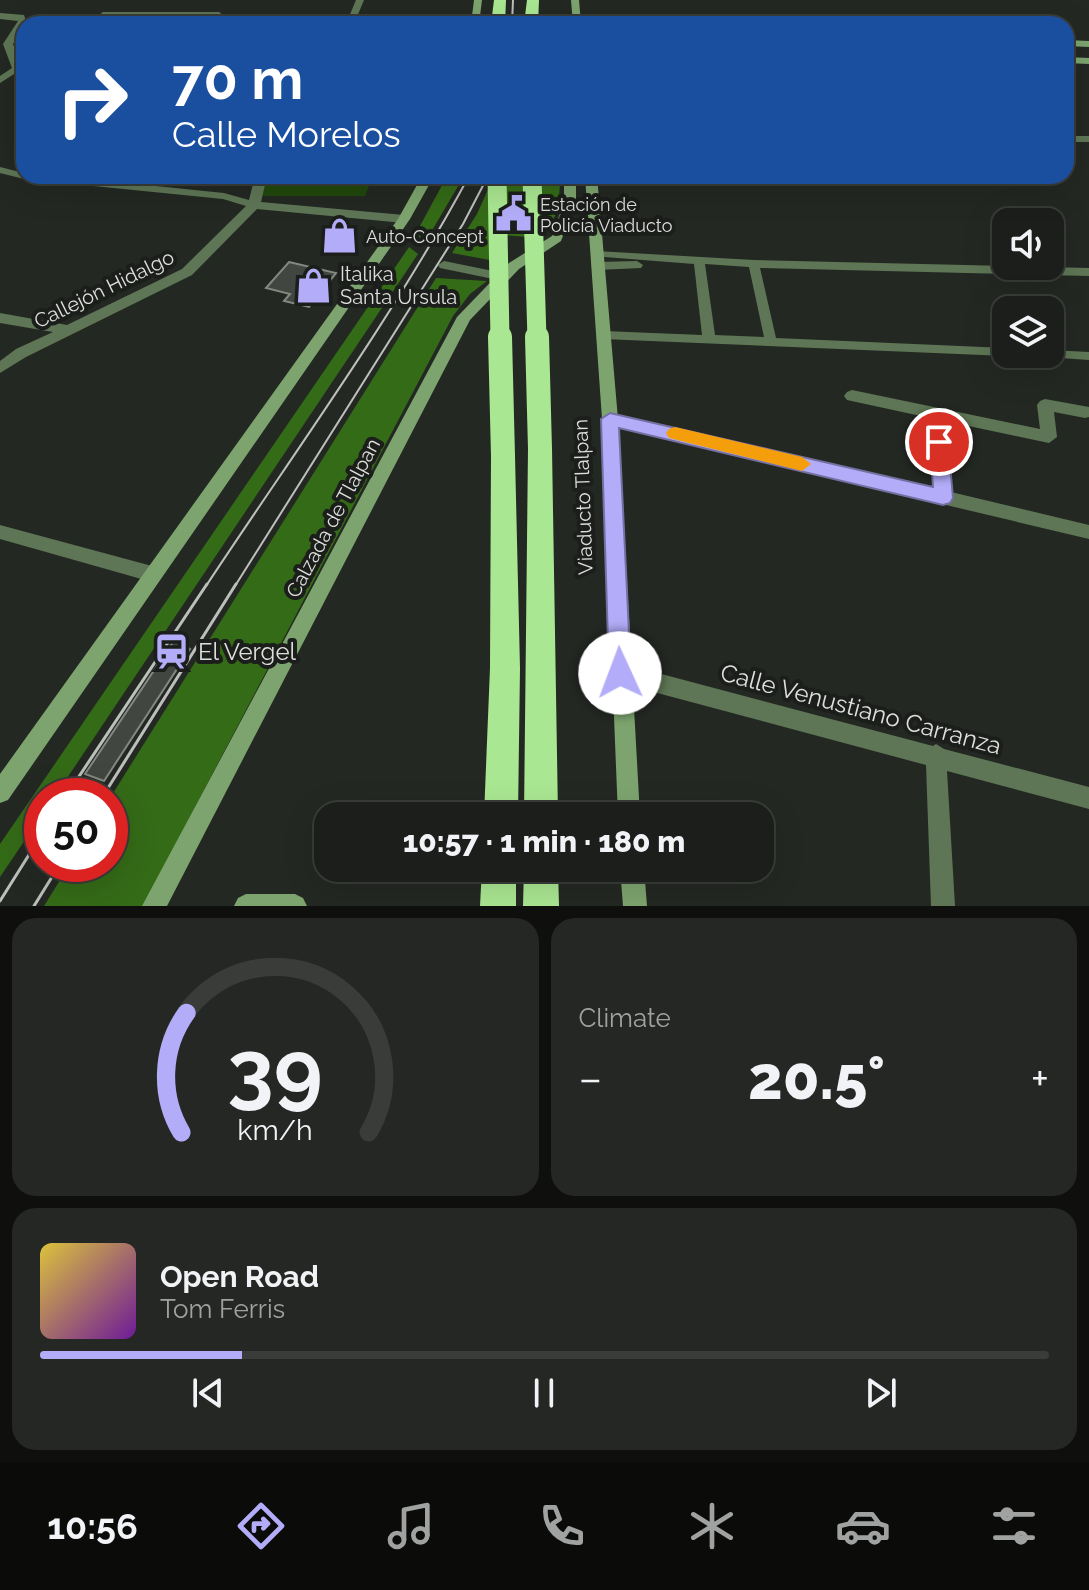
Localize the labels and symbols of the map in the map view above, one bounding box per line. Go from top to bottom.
place label: Estación de Policía Viaducto [540,194,673,236]
public building icon: Estación de Policía Viaducto [495,195,533,233]
shop icon: Auto-Concept [321,217,359,255]
place label: Auto-Concept [366,226,484,247]
street label: Callejón Hidalgo [30,245,178,333]
place label: Italika Santa Ursula [340,262,457,309]
shop icon: Italika Santa Ursula [295,267,333,305]
pin [905,408,973,476]
street label: Viaducto Tlalpan [568,419,598,575]
street label: Calzada de Tlalpan [281,434,385,602]
position arrow [578,631,662,715]
station icon: El Vergel [153,632,191,670]
place label: El Vergel [198,637,297,666]
street label: Calle Venustiano Carranza [717,658,1005,760]
speed limit sign: 50 [24,778,128,882]

